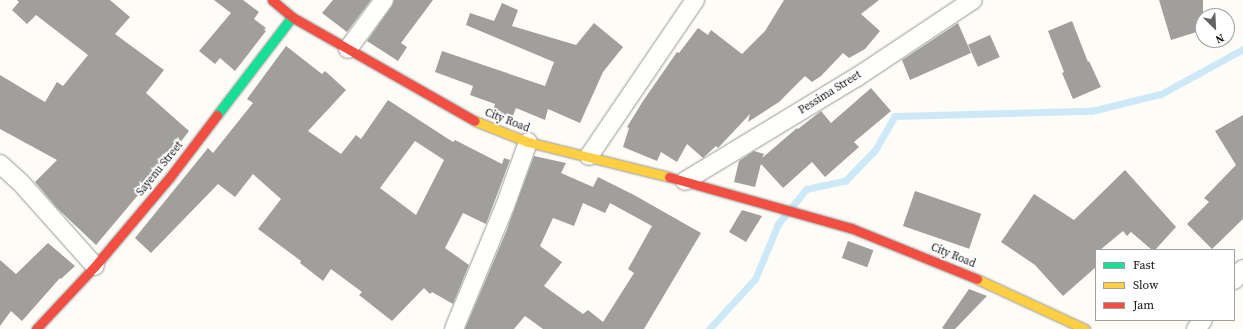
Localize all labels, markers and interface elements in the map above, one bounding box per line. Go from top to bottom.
north arrow [1195,8,1235,48]
text: N [1213,30,1226,47]
street label: Pessima Street [796,69,864,117]
street label: City Road [483,106,531,136]
street label: Sayenu Street [134,139,186,199]
street label: City Road [929,241,977,271]
legend [1095,249,1235,321]
text: Fast [1133,257,1155,273]
text: Slow [1133,277,1158,293]
text: Jam [1133,297,1154,313]

